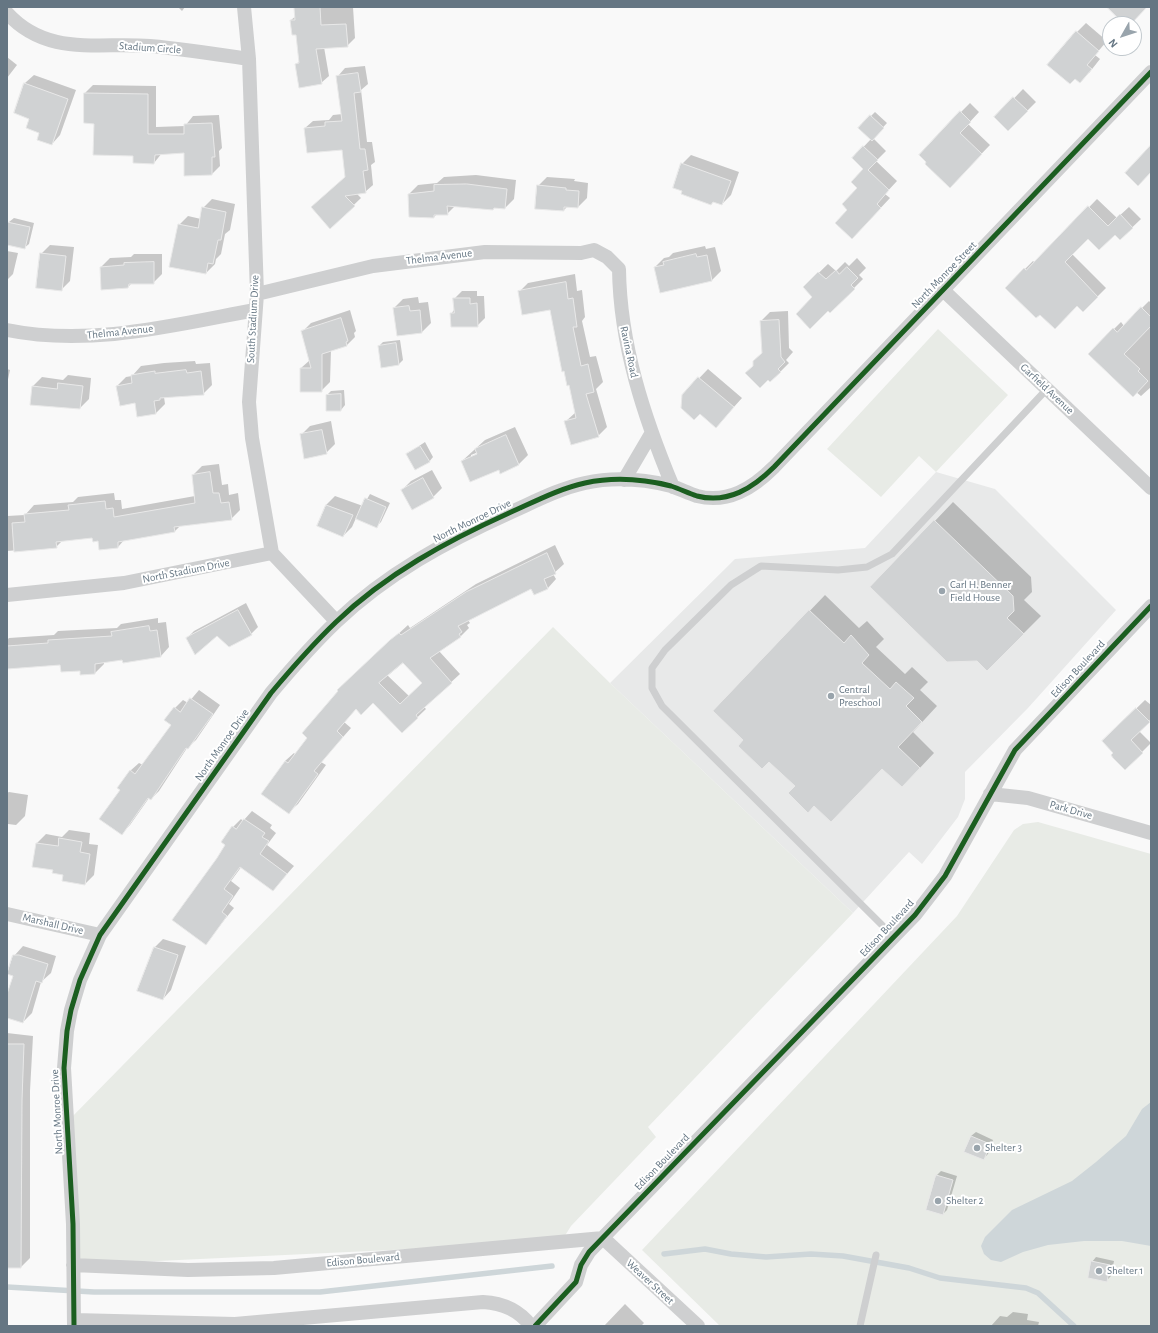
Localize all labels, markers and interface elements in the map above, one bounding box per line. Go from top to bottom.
north arrow [1102,16,1142,56]
text: N [1106,37,1120,50]
street label: Stadium Circle [119,39,181,57]
street label: North Monroe Street [909,239,979,311]
street label: Thelma Avenue [405,246,473,268]
street label: South Stadium Drive [244,275,262,363]
street label: Thelma Avenue [86,322,154,342]
street label: Ravina Road [617,325,641,379]
street label: Garfield Avenue [1017,361,1077,417]
street label: North Monroe Drive [431,496,513,546]
street label: North Stadium Drive [141,556,231,586]
place label: Carl H. Benner Field House [950,578,1011,604]
marker: Carl H. Benner Field House [937,586,947,596]
street label: Edison Boulevard [1048,638,1108,700]
place label: Central Preschool [839,683,881,709]
marker: Central Preschool [826,691,836,701]
street label: North Monroe Drive [192,706,252,784]
street label: Park Drive [1048,798,1094,822]
street label: Edison Boulevard [857,897,917,959]
street label: Marshall Drive [21,911,85,937]
street label: North Monroe Drive [48,1069,66,1155]
street label: Edison Boulevard [632,1131,692,1193]
place label: Shelter 3 [985,1141,1022,1155]
marker: Shelter 3 [972,1143,982,1153]
place label: Shelter 2 [946,1194,983,1208]
marker: Shelter 2 [933,1196,943,1206]
street label: Edison Boulevard [326,1250,400,1270]
street label: Weaver Street [623,1257,677,1307]
place label: Shelter 1 [1107,1264,1143,1278]
marker: Shelter 1 [1094,1266,1104,1276]

